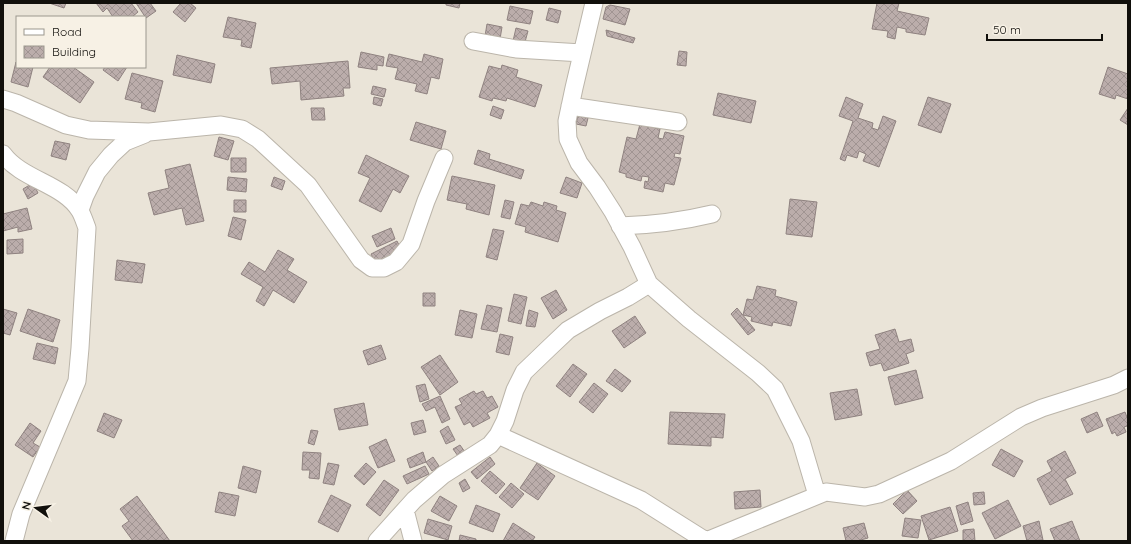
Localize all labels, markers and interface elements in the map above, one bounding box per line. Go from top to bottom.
legend [16,16,146,68]
scale bar [987,16,1102,42]
text: 50 m [993,22,1021,37]
text: Road [52,24,82,39]
text: Building [52,44,96,59]
north arrow [16,488,56,528]
text: N [19,500,34,511]

